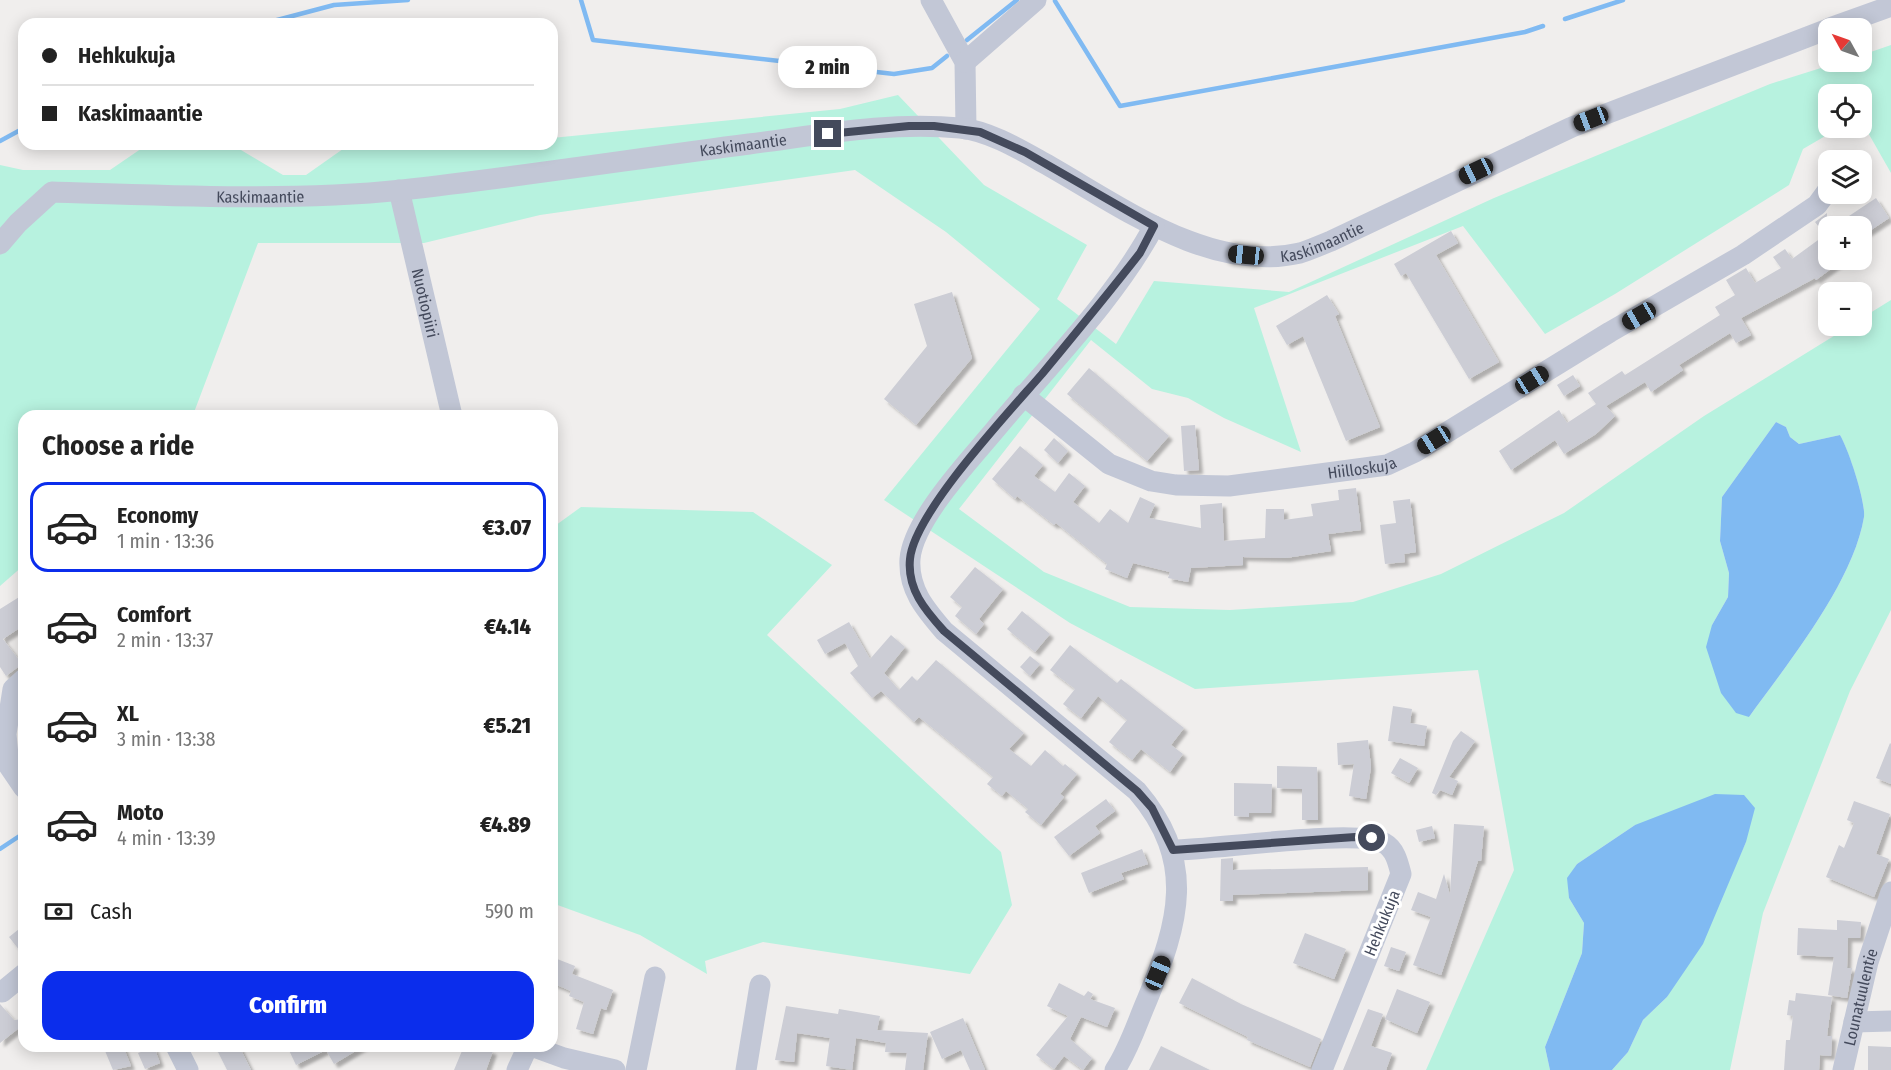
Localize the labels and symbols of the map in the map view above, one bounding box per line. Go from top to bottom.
north arrow [1818,18,1872,72]
callout: 2 min [778,47,878,89]
car [1571,104,1611,134]
route end [814,120,841,147]
street label: Kaskimaantie [698,129,788,160]
car [1456,155,1496,187]
street label: Kaskimaantie [216,187,305,206]
street label: Kaskimaantie [1279,217,1367,266]
car [1227,244,1265,266]
street label: Nuotiopiiri [408,266,443,339]
car [1619,299,1659,333]
car [1512,363,1552,397]
car [1414,423,1454,457]
street label: Hiilloskuja [1326,452,1400,482]
route start [1358,824,1385,851]
street label: Hehkukuja [1360,887,1404,959]
street label: Lounatuulentie [1839,946,1881,1048]
car [1143,953,1173,993]

